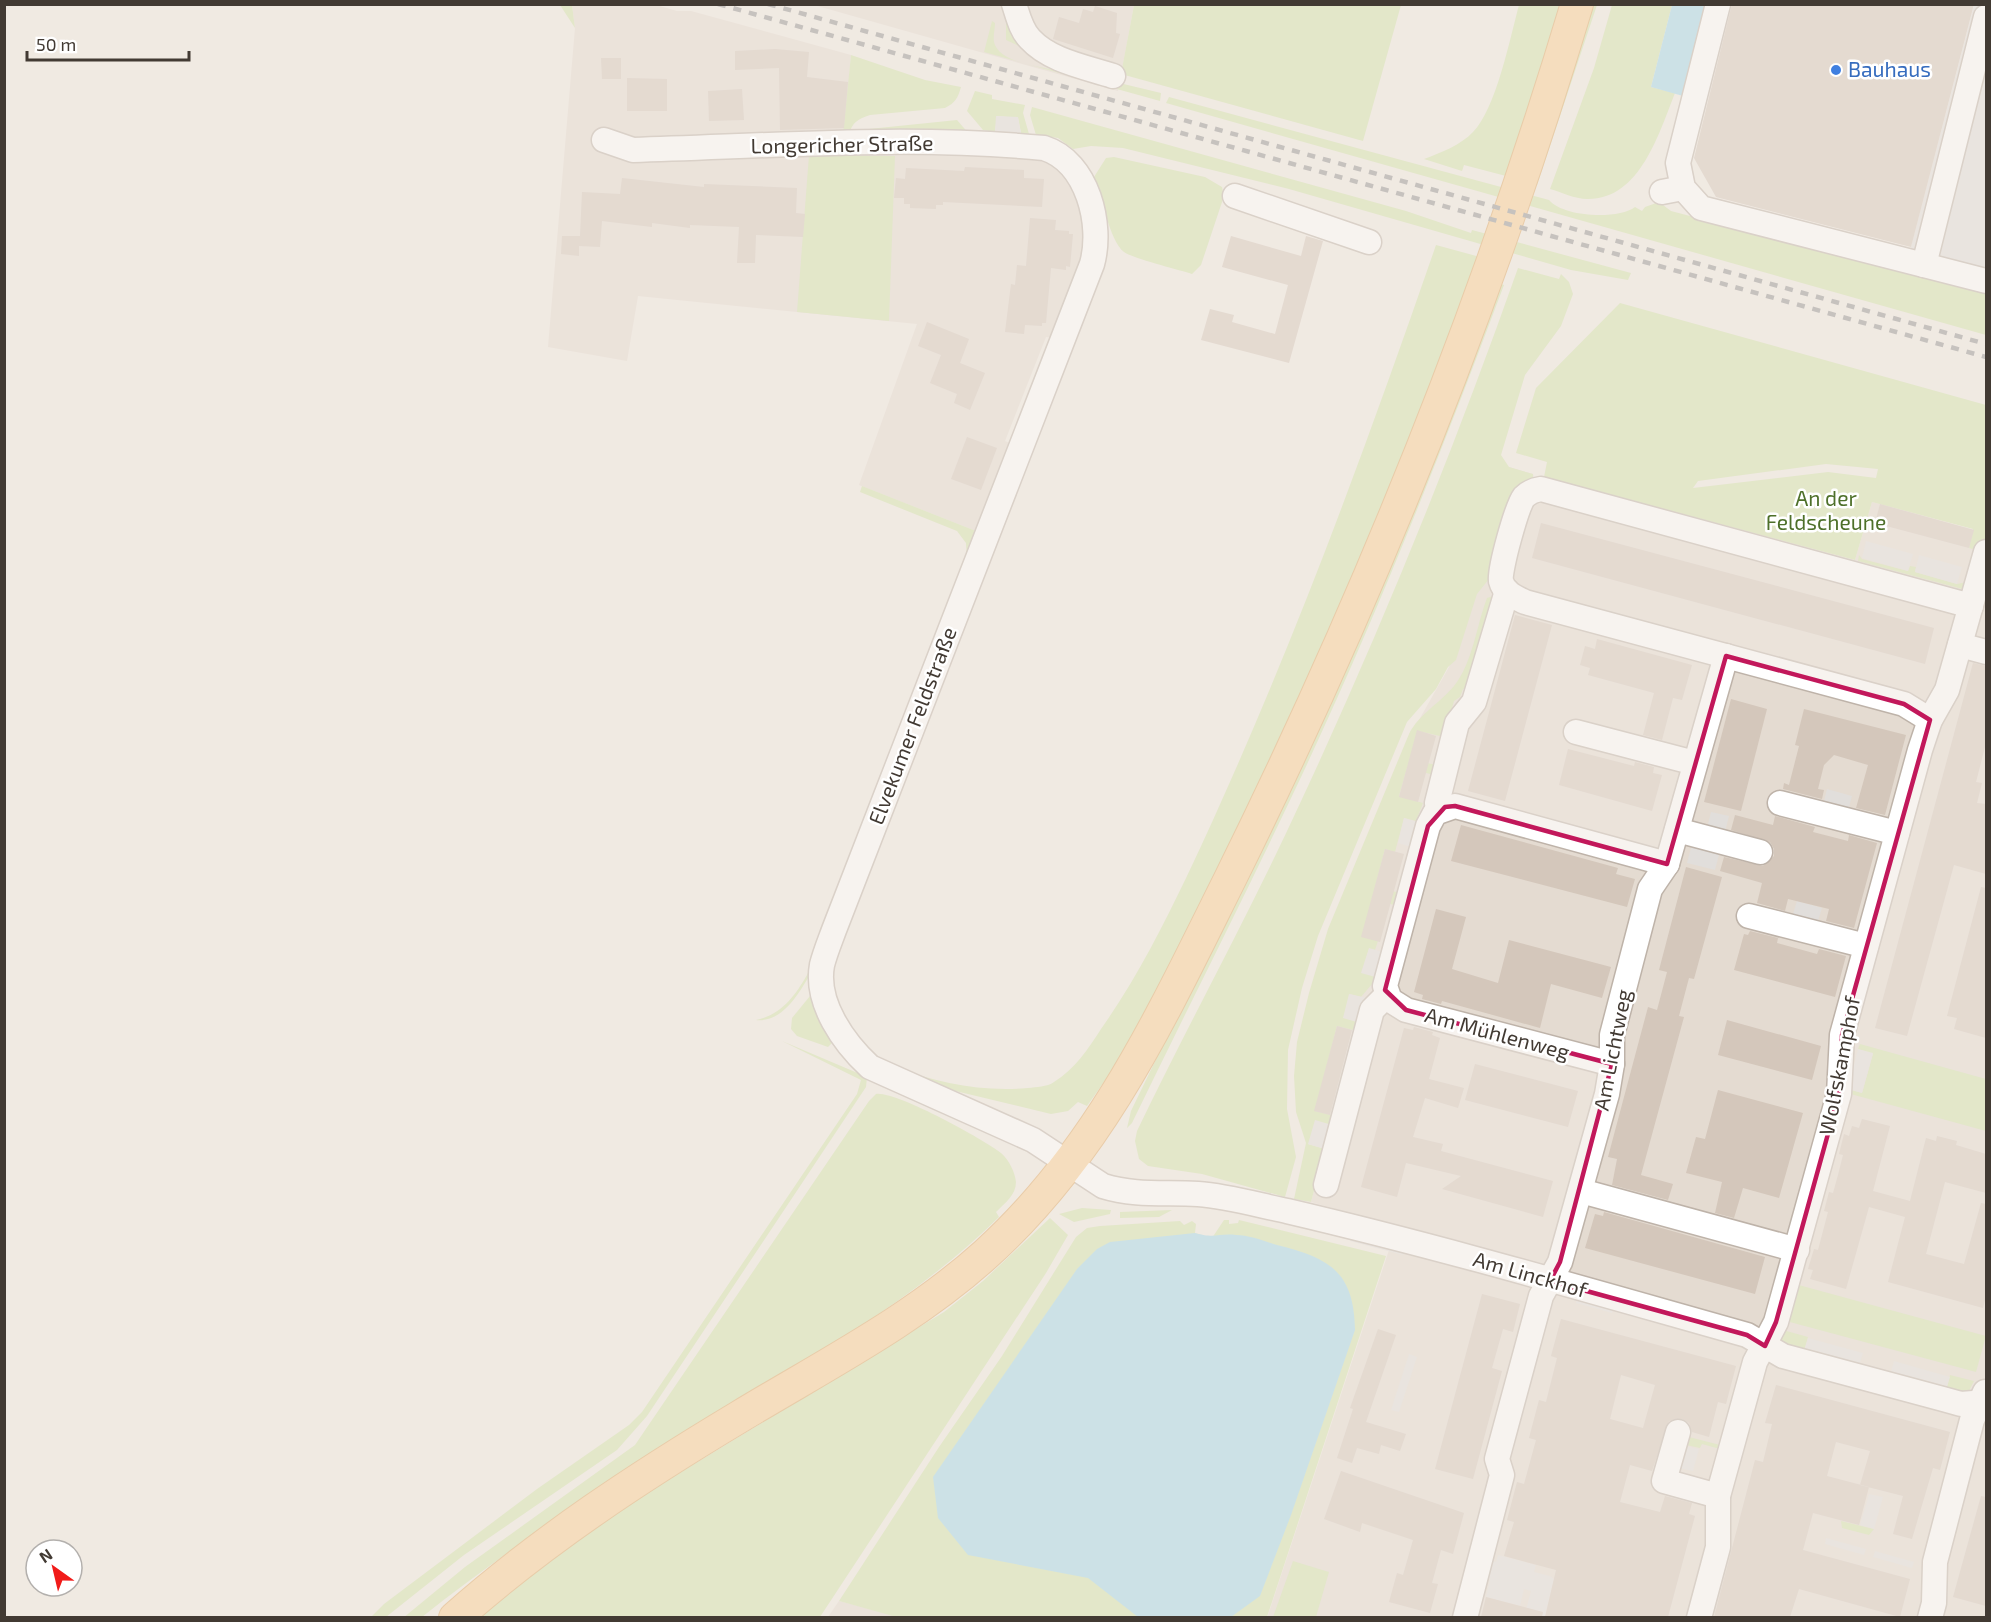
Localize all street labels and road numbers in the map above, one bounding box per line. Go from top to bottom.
street label: Longericher Straße [750,129,934,158]
street label: Elvekumer Feldstraße [862,623,961,828]
street label: Am Lichtweg [1588,987,1636,1112]
street label: Wolfskamphof [1813,993,1864,1137]
street label: Am Mühlenweg [1422,1001,1573,1064]
street label: Am Linckhof [1471,1245,1591,1302]

